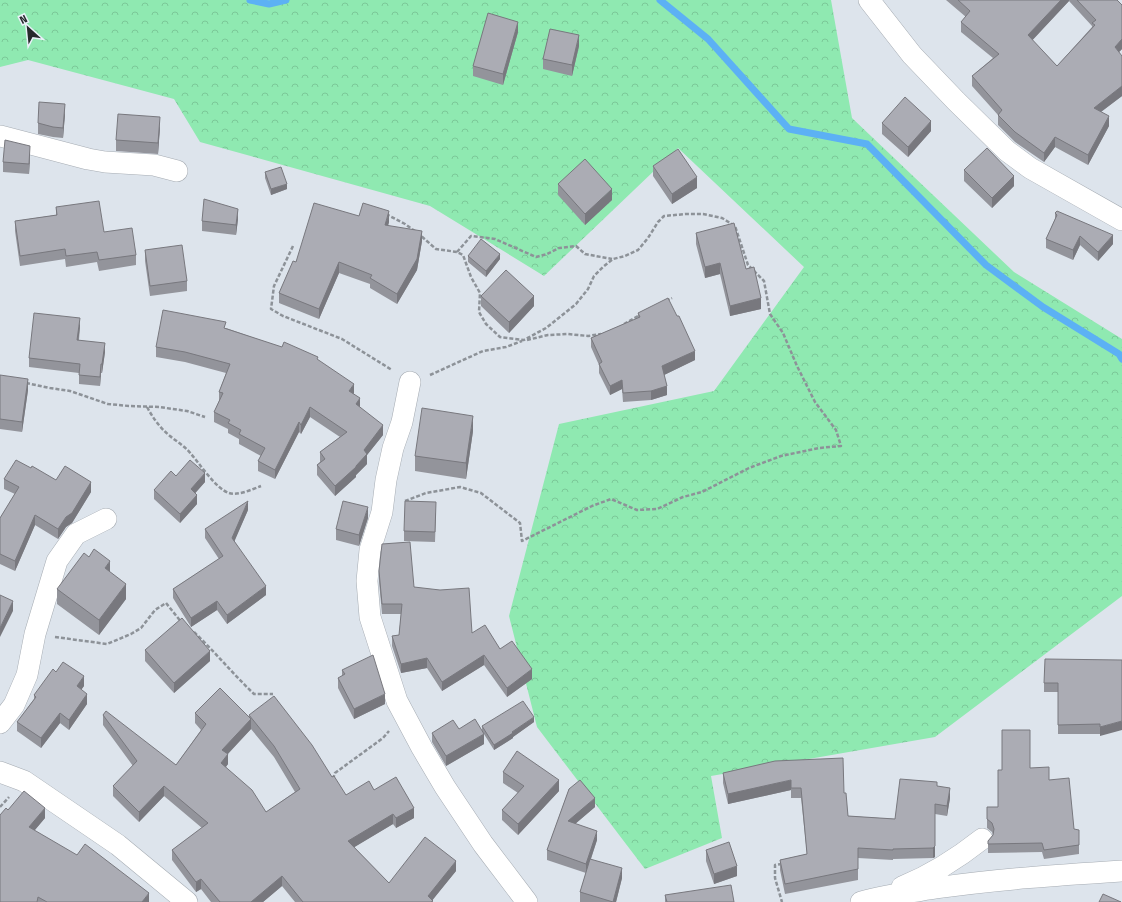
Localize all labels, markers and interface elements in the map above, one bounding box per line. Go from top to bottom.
north arrow [8,8,48,48]
text: N [18,12,30,27]

